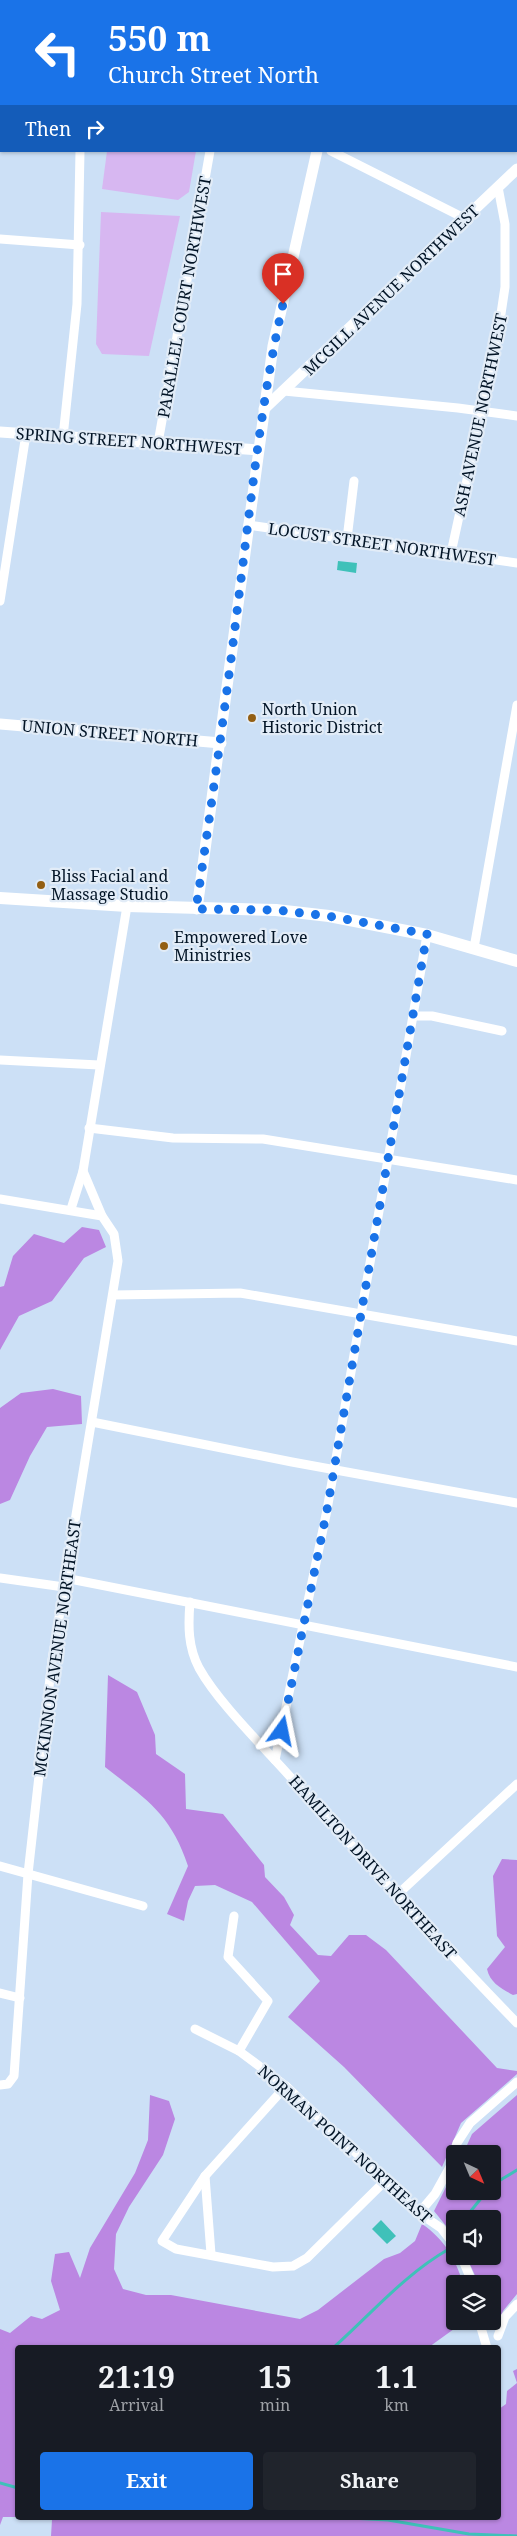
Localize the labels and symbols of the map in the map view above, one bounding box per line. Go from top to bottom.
street label: PARALLEL COURT NORTHWEST [152,174,216,420]
street label: MCGILL AVENUE NORTHWEST [298,200,484,380]
pin [262,253,304,304]
street label: ASH AVENUE NORTHWEST [448,311,512,519]
street label: SPRING STREET NORTHWEST [15,422,243,460]
street label: LOCUST STREET NORTHWEST [267,517,497,571]
place label: North Union Historic District [262,698,383,738]
marker: North Union Historic District [246,712,258,724]
street label: UNION STREET NORTH [21,714,199,752]
place label: Bliss Facial and Massage Studio [51,865,168,905]
marker: Bliss Facial and Massage Studio [35,879,47,891]
place label: Empowered Love Ministries [174,926,308,966]
marker: Empowered Love Ministries [158,940,170,952]
street label: MCKINNON AVENUE NORTHEAST [28,1518,86,1778]
position arrow [255,1704,307,1756]
street label: HAMILTON DRIVE NORTHEAST [284,1770,462,1964]
street label: NORMAN POINT NORTHEAST [253,2060,437,2228]
north arrow [446,2145,501,2200]

